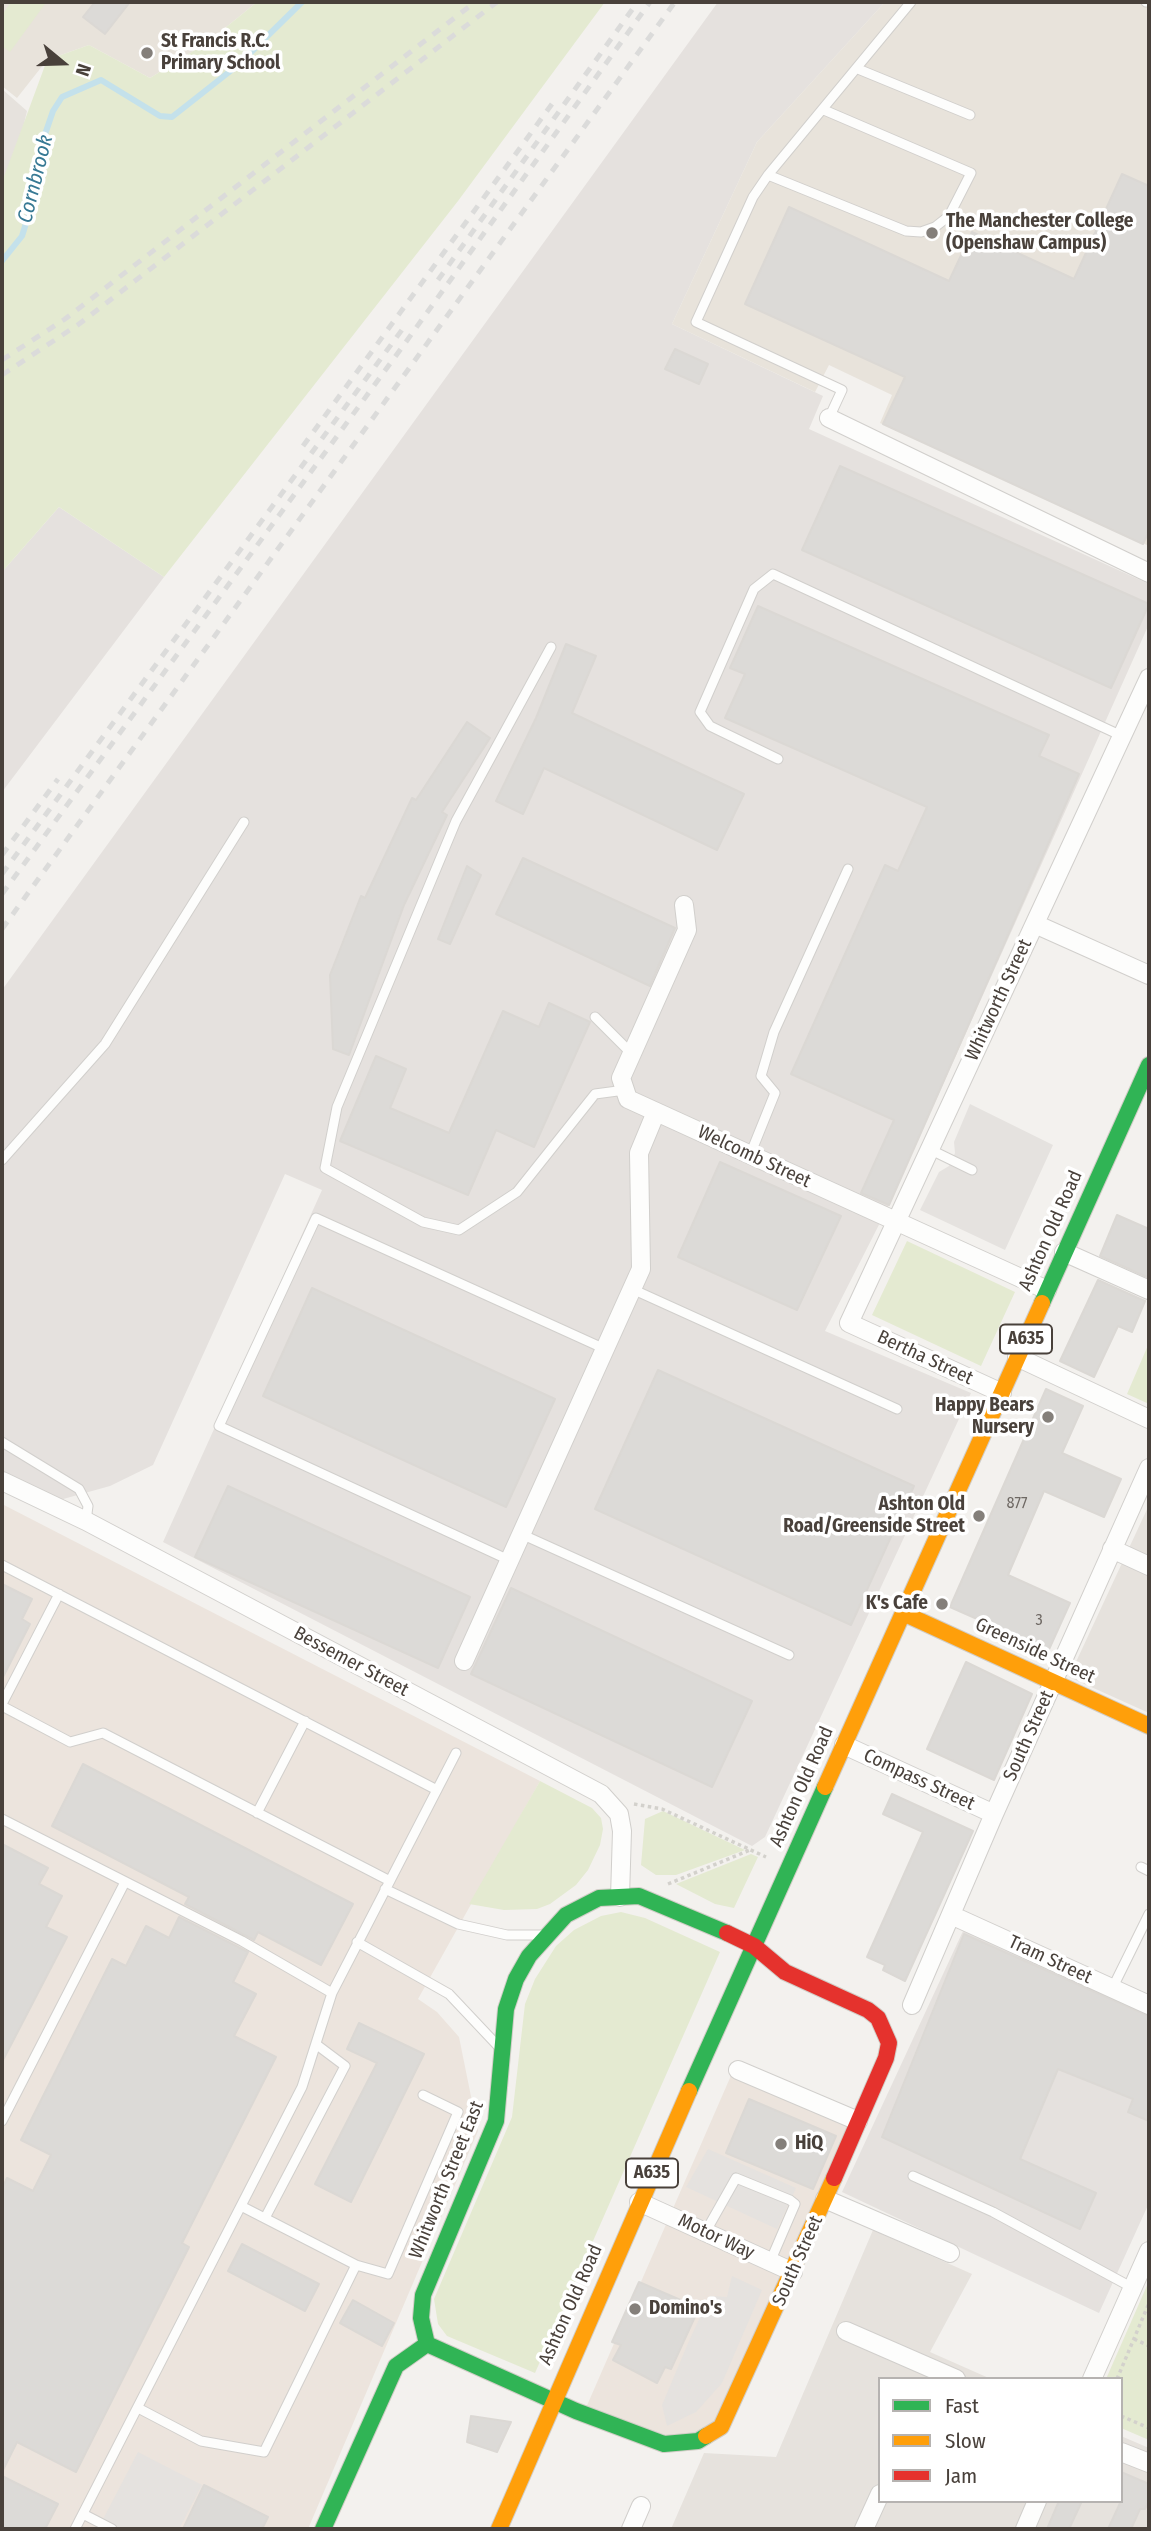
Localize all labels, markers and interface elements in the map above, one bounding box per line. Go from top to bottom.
north arrow [28,28,98,98]
place label: St Francis R.C. Primary School [161,31,280,75]
marker: St Francis R.C. Primary School [139,45,155,61]
text: N [71,61,96,79]
water label: Cornbrook [13,132,59,226]
place label: The Manchester College (Openshaw Campus) [946,211,1133,255]
marker: The Manchester College (Openshaw Campus) [924,225,940,241]
street label: Whitworth Street [961,935,1037,1065]
street label: Welcomb Street [694,1121,814,1193]
street label: Ashton Old Road [1014,1167,1088,1295]
road number: A635 [1000,1324,1052,1354]
street label: Bertha Street [873,1326,977,1390]
place label: Happy Bears Nursery [935,1395,1034,1439]
marker: Happy Bears Nursery [1040,1409,1056,1425]
place label: Ashton Old Road/Greenside Street [783,1494,965,1538]
house number: 877 [1007,1494,1027,1514]
marker: Ashton Old Road/Greenside Street [971,1508,987,1524]
place label: K's Cafe [866,1593,928,1615]
marker: K's Cafe [934,1596,950,1612]
house number: 3 [1035,1611,1043,1631]
street label: Greenside Street [972,1613,1098,1689]
street label: Bessemer Street [290,1622,412,1702]
street label: South Street [999,1687,1059,1785]
street label: Ashton Old Road [765,1723,839,1851]
street label: Compass Street [860,1744,978,1816]
street label: Tram Street [1005,1931,1095,1989]
street label: Whitworth Street East [405,2098,489,2262]
place label: HiQ [795,2133,823,2155]
marker: HiQ [773,2136,789,2152]
road number: A635 [626,2158,678,2188]
street label: Motor Way [674,2209,758,2265]
street label: South Street [768,2212,828,2310]
street label: Ashton Old Road [534,2241,608,2369]
place label: Domino's [649,2298,722,2320]
marker: Domino's [627,2301,643,2317]
legend [878,2377,1123,2503]
text: Fast [945,2393,979,2419]
text: Slow [945,2428,986,2454]
text: Jam [945,2463,977,2489]

